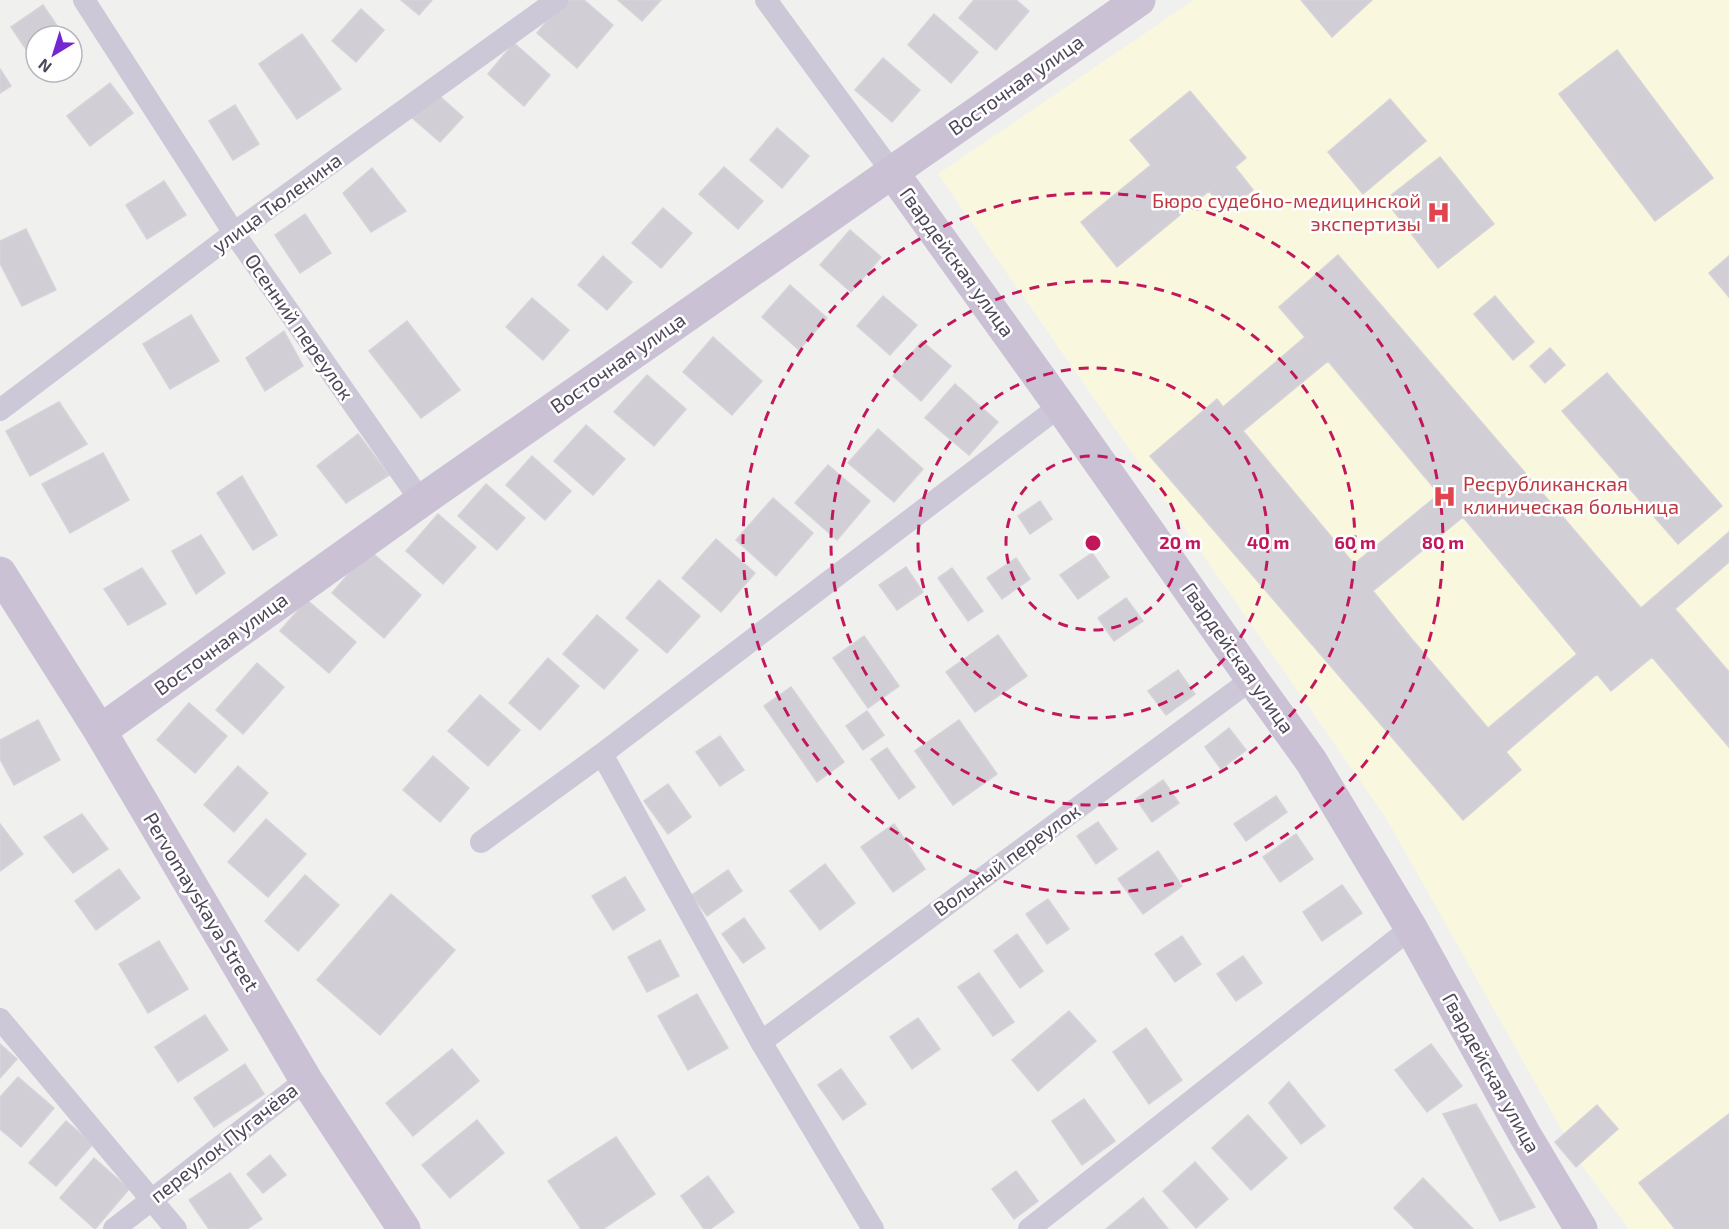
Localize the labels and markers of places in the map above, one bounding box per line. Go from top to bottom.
place label: Бюро судебно-медицинской экспертизы [1152,188,1421,235]
hospital icon: Бюро судебно-медицинской экспертизы [1426,199,1452,225]
place label: Ресрубликанская клиническая больница [1463,471,1679,518]
hospital icon: Ресрубликанская клиническая больница [1432,483,1458,509]
centre of rings [1083,533,1103,553]

